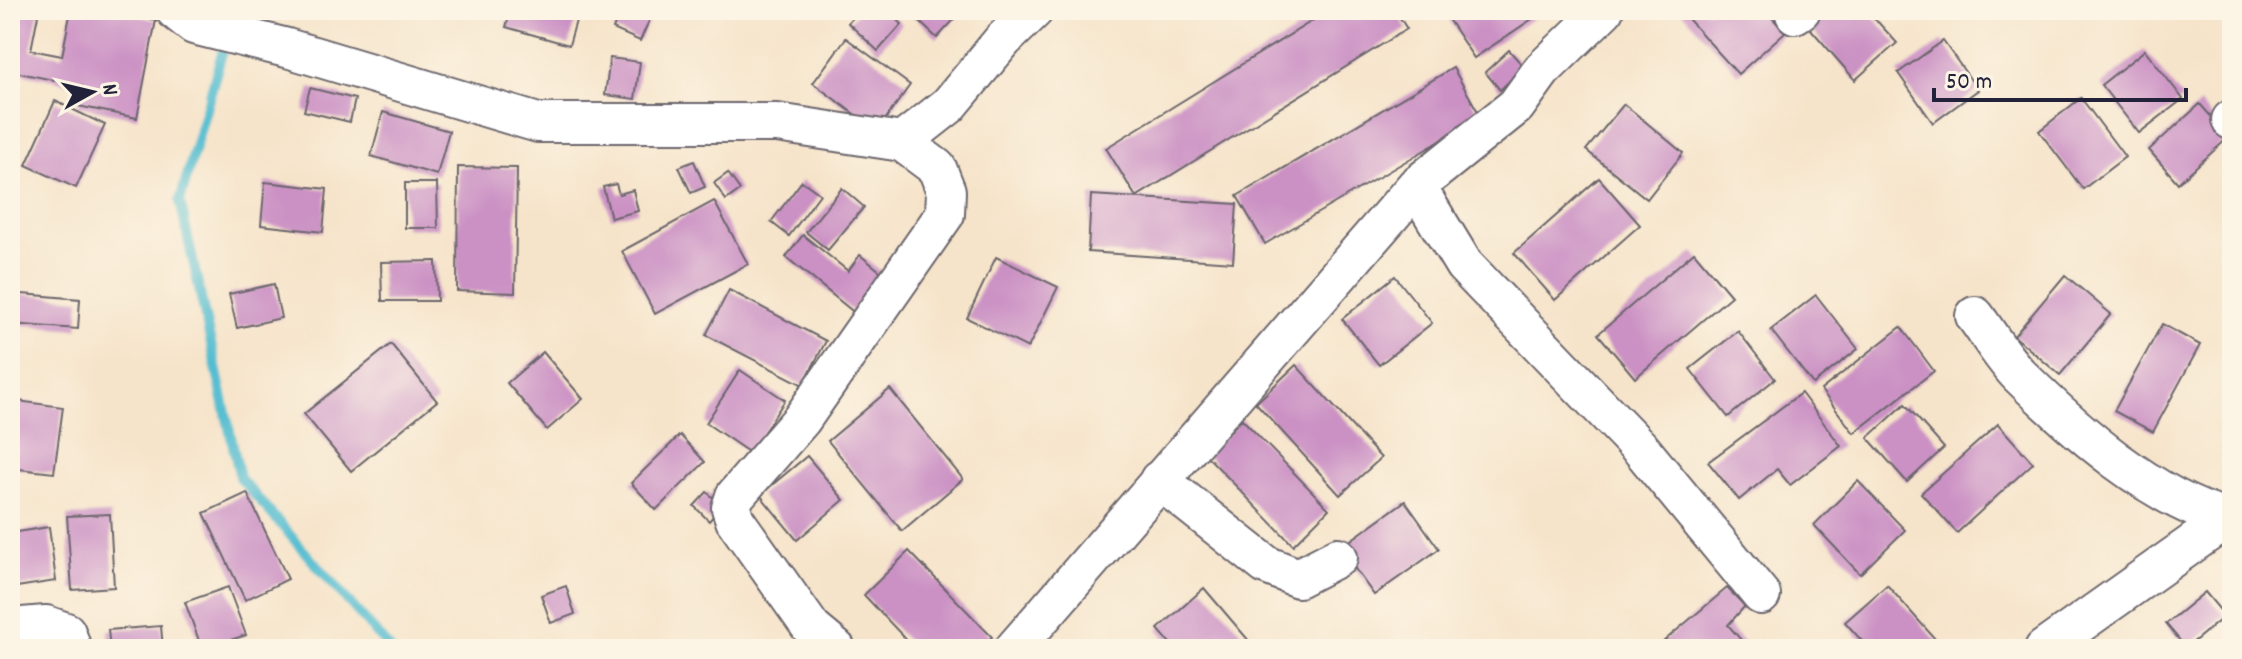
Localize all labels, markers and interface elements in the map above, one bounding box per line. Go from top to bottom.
north arrow [52,52,132,132]
scale bar [1934,52,2186,102]
text: 50 m [1946,66,1992,100]
text: N [92,82,124,97]

